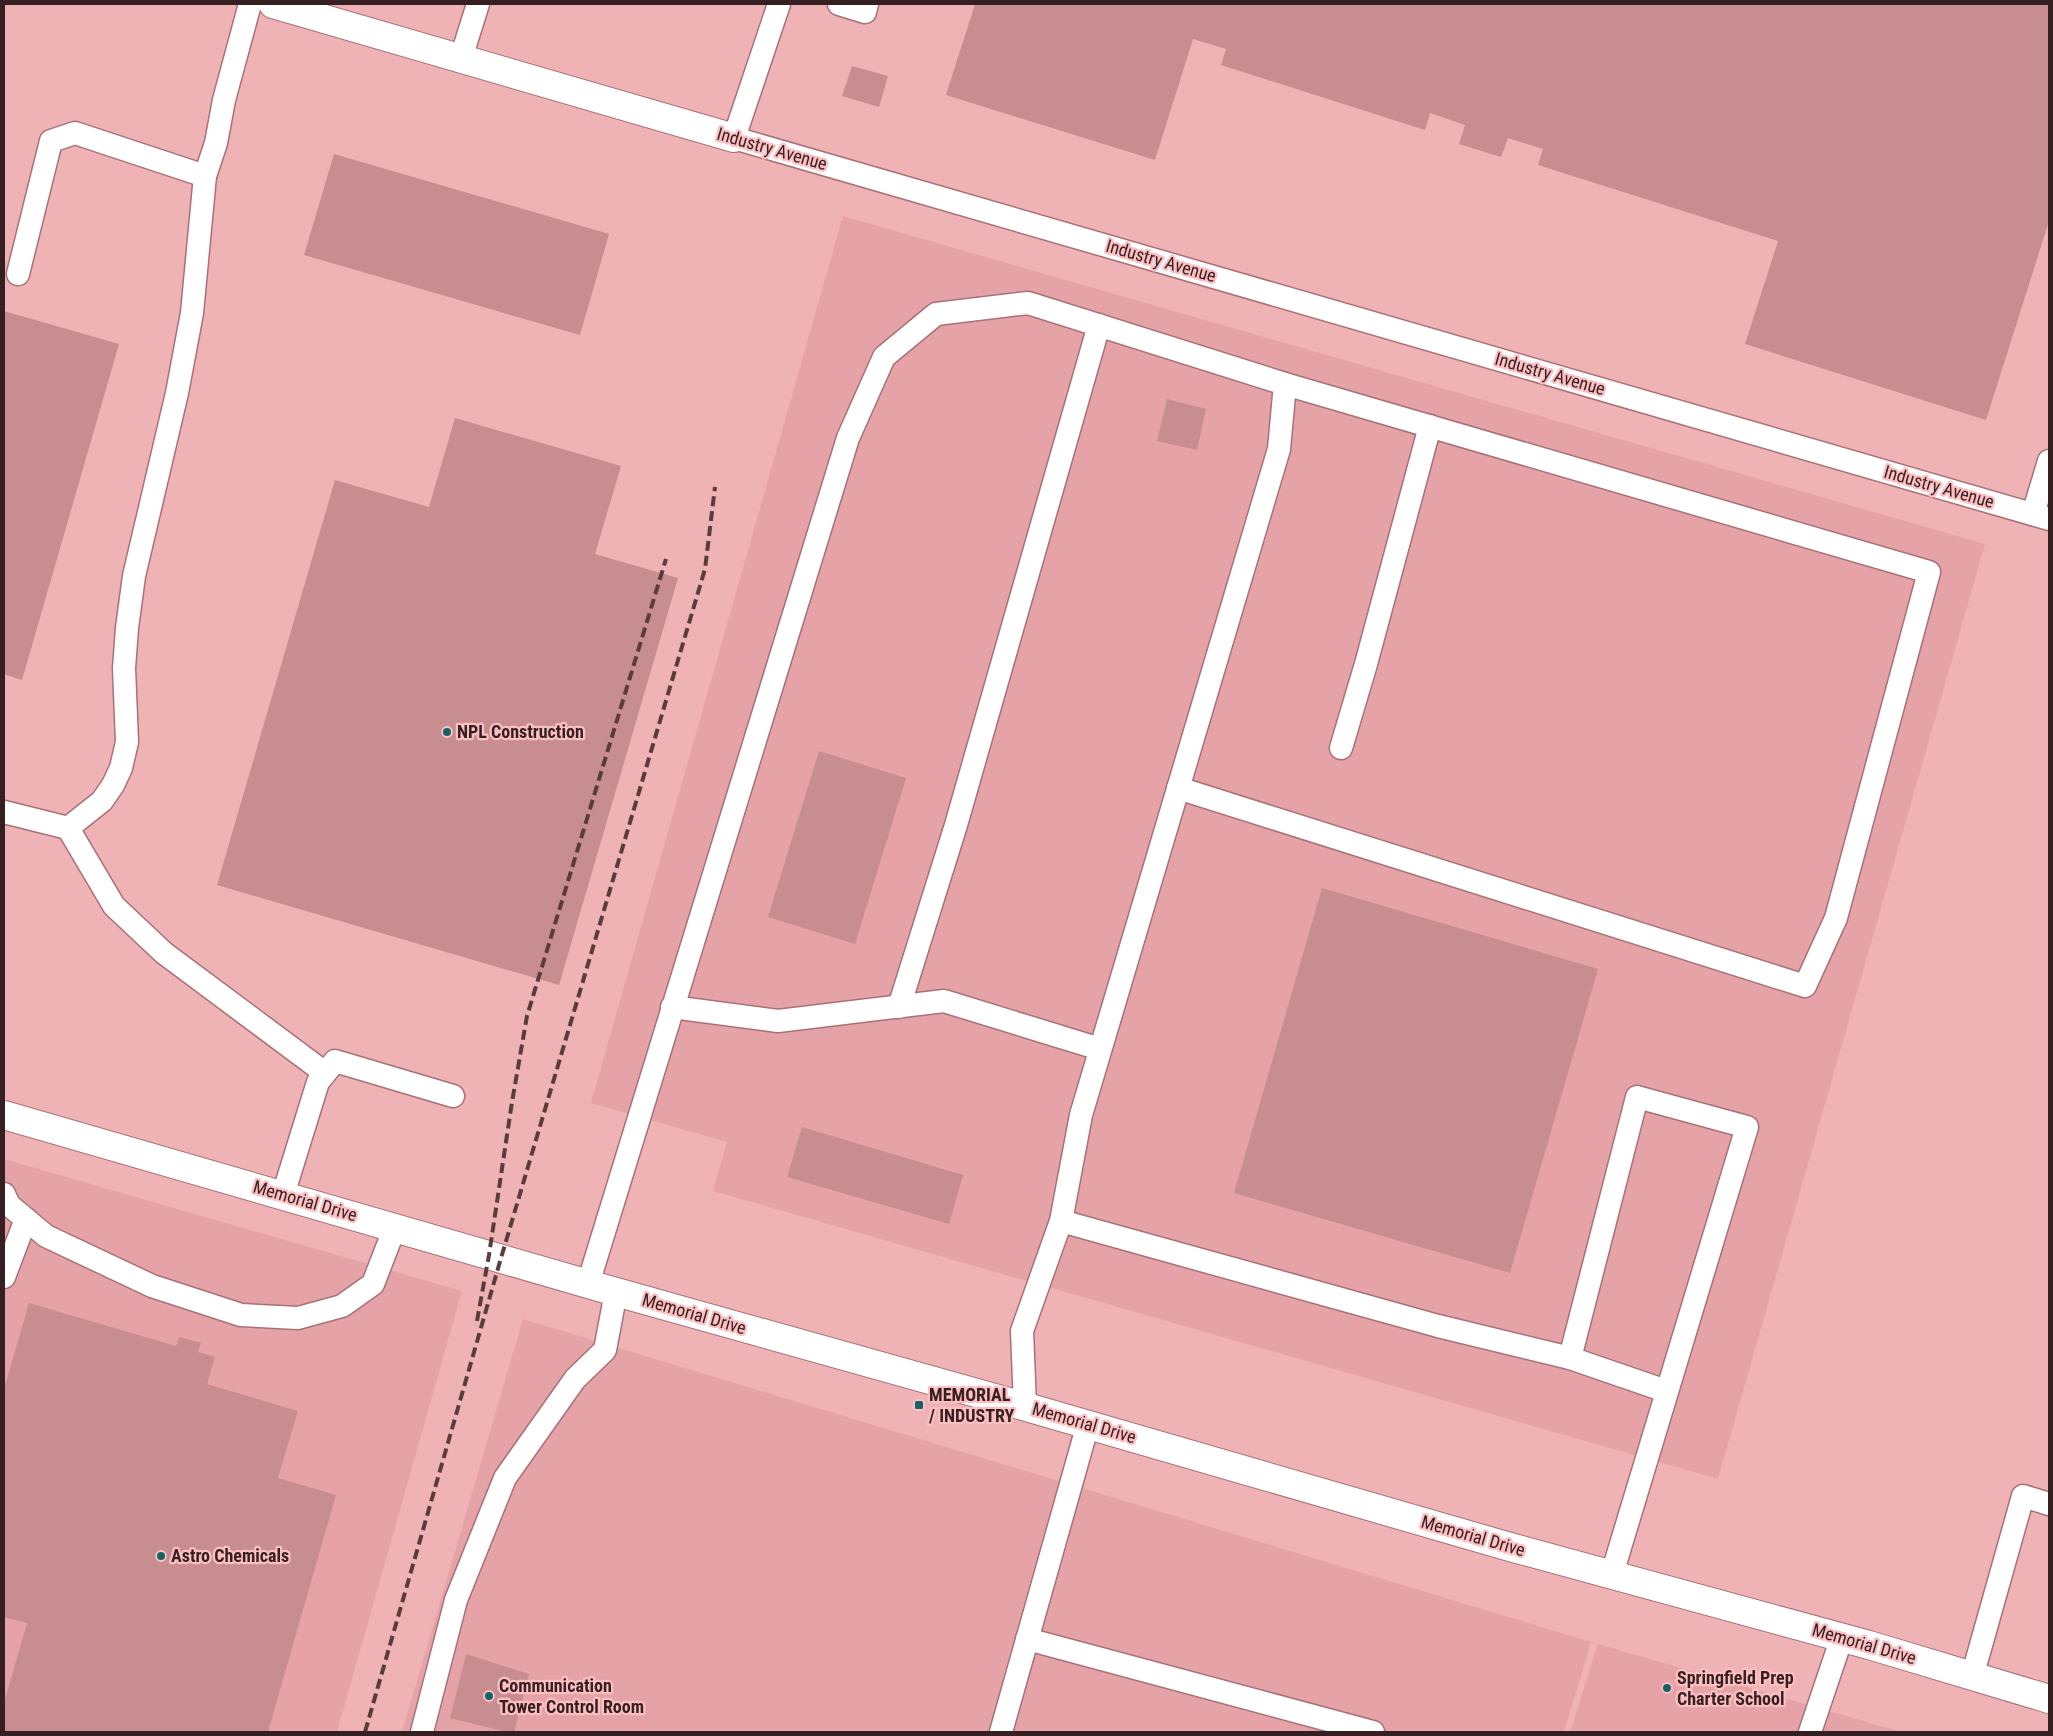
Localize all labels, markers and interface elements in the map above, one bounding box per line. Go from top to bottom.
street label: Industry Avenue [715,123,830,174]
street label: Industry Avenue [1104,235,1219,286]
street label: Industry Avenue [1493,348,1608,399]
street label: Industry Avenue [1882,461,1997,512]
place label: NPL Construction [457,721,584,742]
marker: NPL Construction [441,726,453,738]
street label: Memorial Drive [251,1176,359,1225]
street label: Memorial Drive [640,1289,748,1338]
place label: MEMORIAL / INDUSTRY [928,1384,1014,1426]
street label: Memorial Drive [1030,1398,1138,1447]
marker: MEMORIAL / INDUSTRY [913,1399,925,1411]
street label: Memorial Drive [1419,1511,1527,1560]
place label: Astro Chemicals [171,1545,289,1566]
marker: Astro Chemicals [155,1550,167,1562]
street label: Memorial Drive [1810,1619,1918,1668]
place label: Springfield Prep Charter School [1677,1667,1794,1709]
place label: Communication Tower Control Room [499,1675,644,1717]
marker: Springfield Prep Charter School [1661,1682,1673,1694]
marker: Communication Tower Control Room [483,1690,495,1702]

